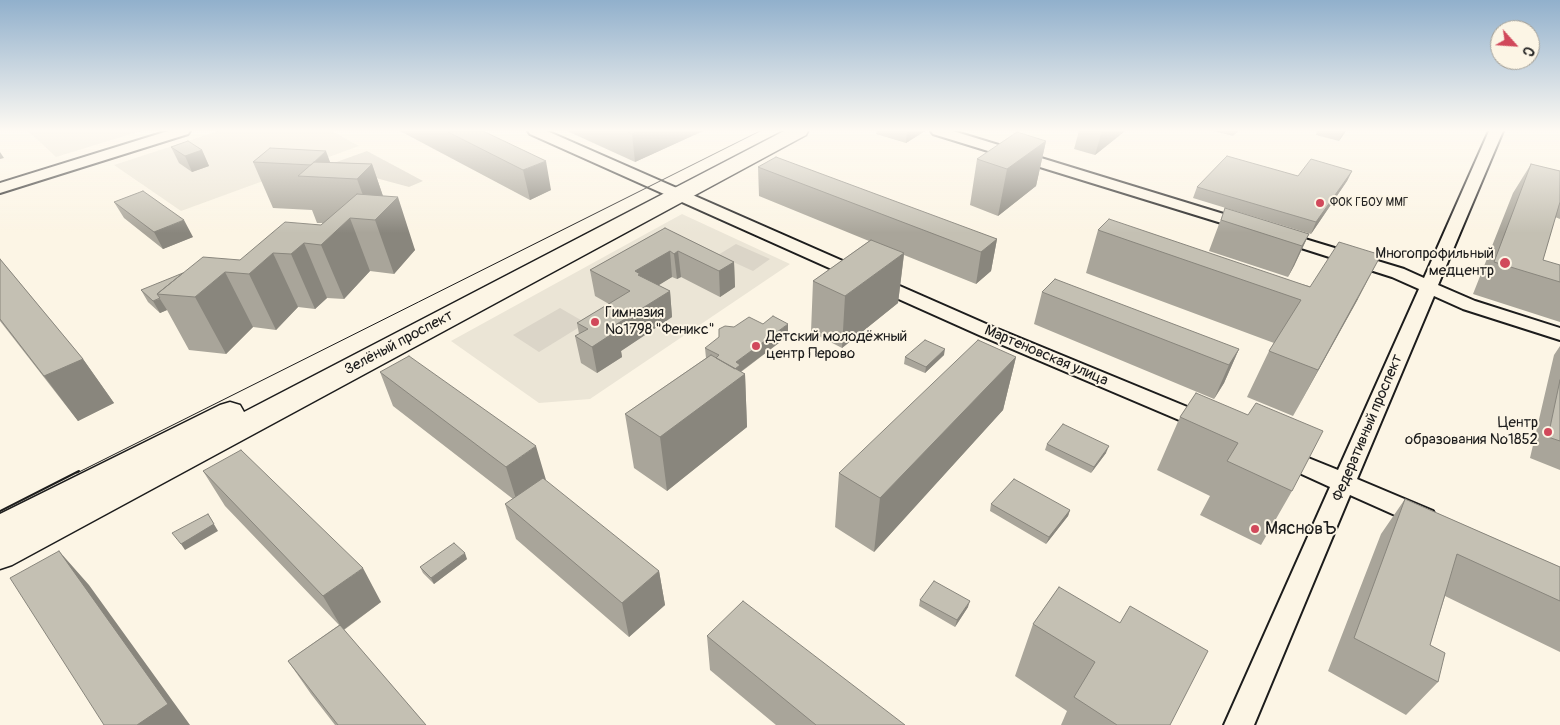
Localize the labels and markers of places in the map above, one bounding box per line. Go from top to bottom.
place label: ФОК ГБОУ ММГ [1330,196,1409,210]
marker: ФОК ГБОУ ММГ [1314,197,1326,209]
place label: Многопрофильный медцентр [1375,245,1494,280]
marker: Многопрофильный медцентр [1498,256,1512,270]
place label: Гимназия №1798 "Феникс" [605,304,715,339]
marker: Гимназия №1798 "Феникс" [589,316,601,328]
place label: Детский молодёжный центр Перово [766,328,907,363]
marker: Детский молодёжный центр Перово [750,340,762,352]
place label: Центр образования №1852 [1405,414,1538,449]
marker: Центр образования №1852 [1542,426,1554,438]
place label: МясновЪ [1265,518,1336,540]
marker: МясновЪ [1249,523,1261,535]

